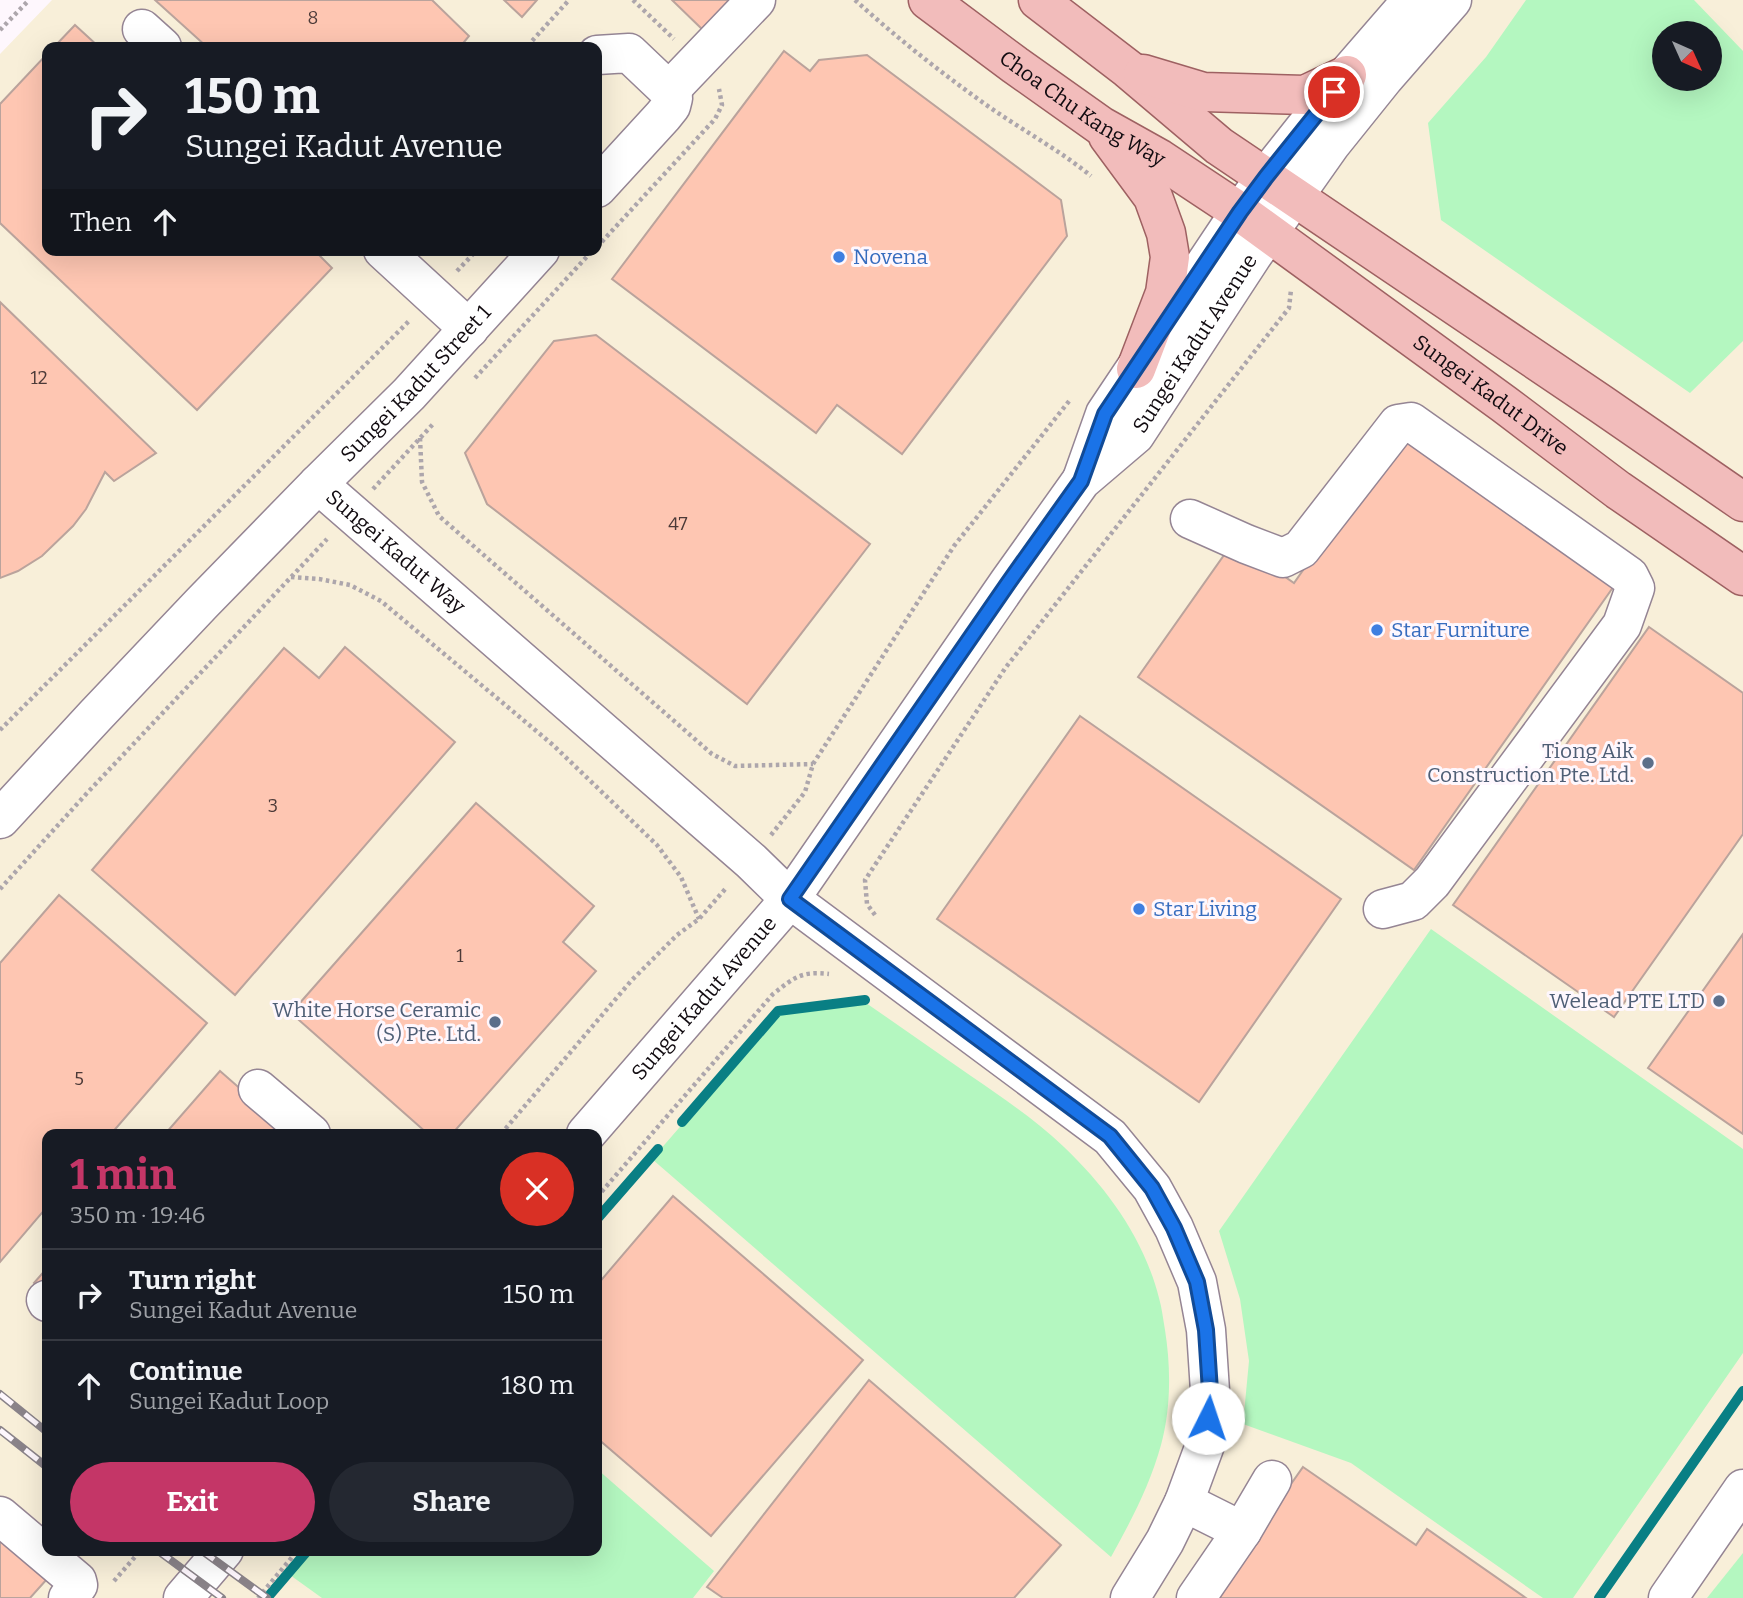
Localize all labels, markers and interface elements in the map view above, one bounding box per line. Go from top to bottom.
house number: 8 [308,7,318,29]
north arrow [1652,21,1722,91]
map controls [1652,21,1722,91]
street label: Choa Chu Kang Way [994,45,1171,173]
pin [1304,62,1364,122]
text: 150 m [185,67,320,126]
icon: right [70,70,161,161]
icon: arrive [1315,73,1353,111]
text: Sungei Kadut Avenue [185,127,503,165]
icon: ahead [146,203,184,241]
text: Then [70,207,132,238]
place label: Novena [853,244,928,270]
marker: Novena [831,249,847,265]
street label: Sungei Kadut Avenue [1127,249,1263,438]
street label: Sungei Kadut Street 1 [335,299,497,467]
street label: Sungei Kadut Drive [1408,329,1574,461]
house number: 12 [30,367,48,389]
street label: Sungei Kadut Way [321,484,471,620]
house number: 47 [668,513,688,535]
place label: Star Furniture [1391,617,1530,643]
marker: Star Furniture [1369,622,1385,638]
place label: Tiong Aik Construction Pte. Ltd. [1427,738,1634,788]
marker: Tiong Aik Construction Pte. Ltd. [1640,755,1656,771]
house number: 3 [268,795,278,817]
place label: Star Living [1153,896,1257,922]
marker: Star Living [1131,901,1147,917]
street label: Sungei Kadut Avenue [626,911,782,1085]
house number: 1 [456,945,464,967]
place label: Welead PTE LTD [1549,988,1705,1014]
marker: Welead PTE LTD [1711,993,1727,1009]
place label: White Horse Ceramic (S) Pte. Ltd. [273,997,481,1047]
marker: White Horse Ceramic (S) Pte. Ltd. [487,1014,503,1030]
house number: 5 [74,1068,84,1090]
text: 1 min [70,1150,176,1200]
button: close [500,1152,574,1226]
text: 350 m · 19:46 [70,1201,205,1229]
text: Turn right [129,1265,256,1296]
icon: right [70,1276,108,1314]
text: 150 m [503,1279,574,1310]
text: Sungei Kadut Avenue [129,1296,357,1324]
text: Continue [129,1356,243,1387]
icon: ahead [70,1367,108,1405]
text: 180 m [501,1370,574,1401]
position arrow [1171,1381,1245,1455]
text: Sungei Kadut Loop [129,1387,329,1415]
button: Exit [70,1462,315,1542]
button: Share [329,1462,574,1542]

